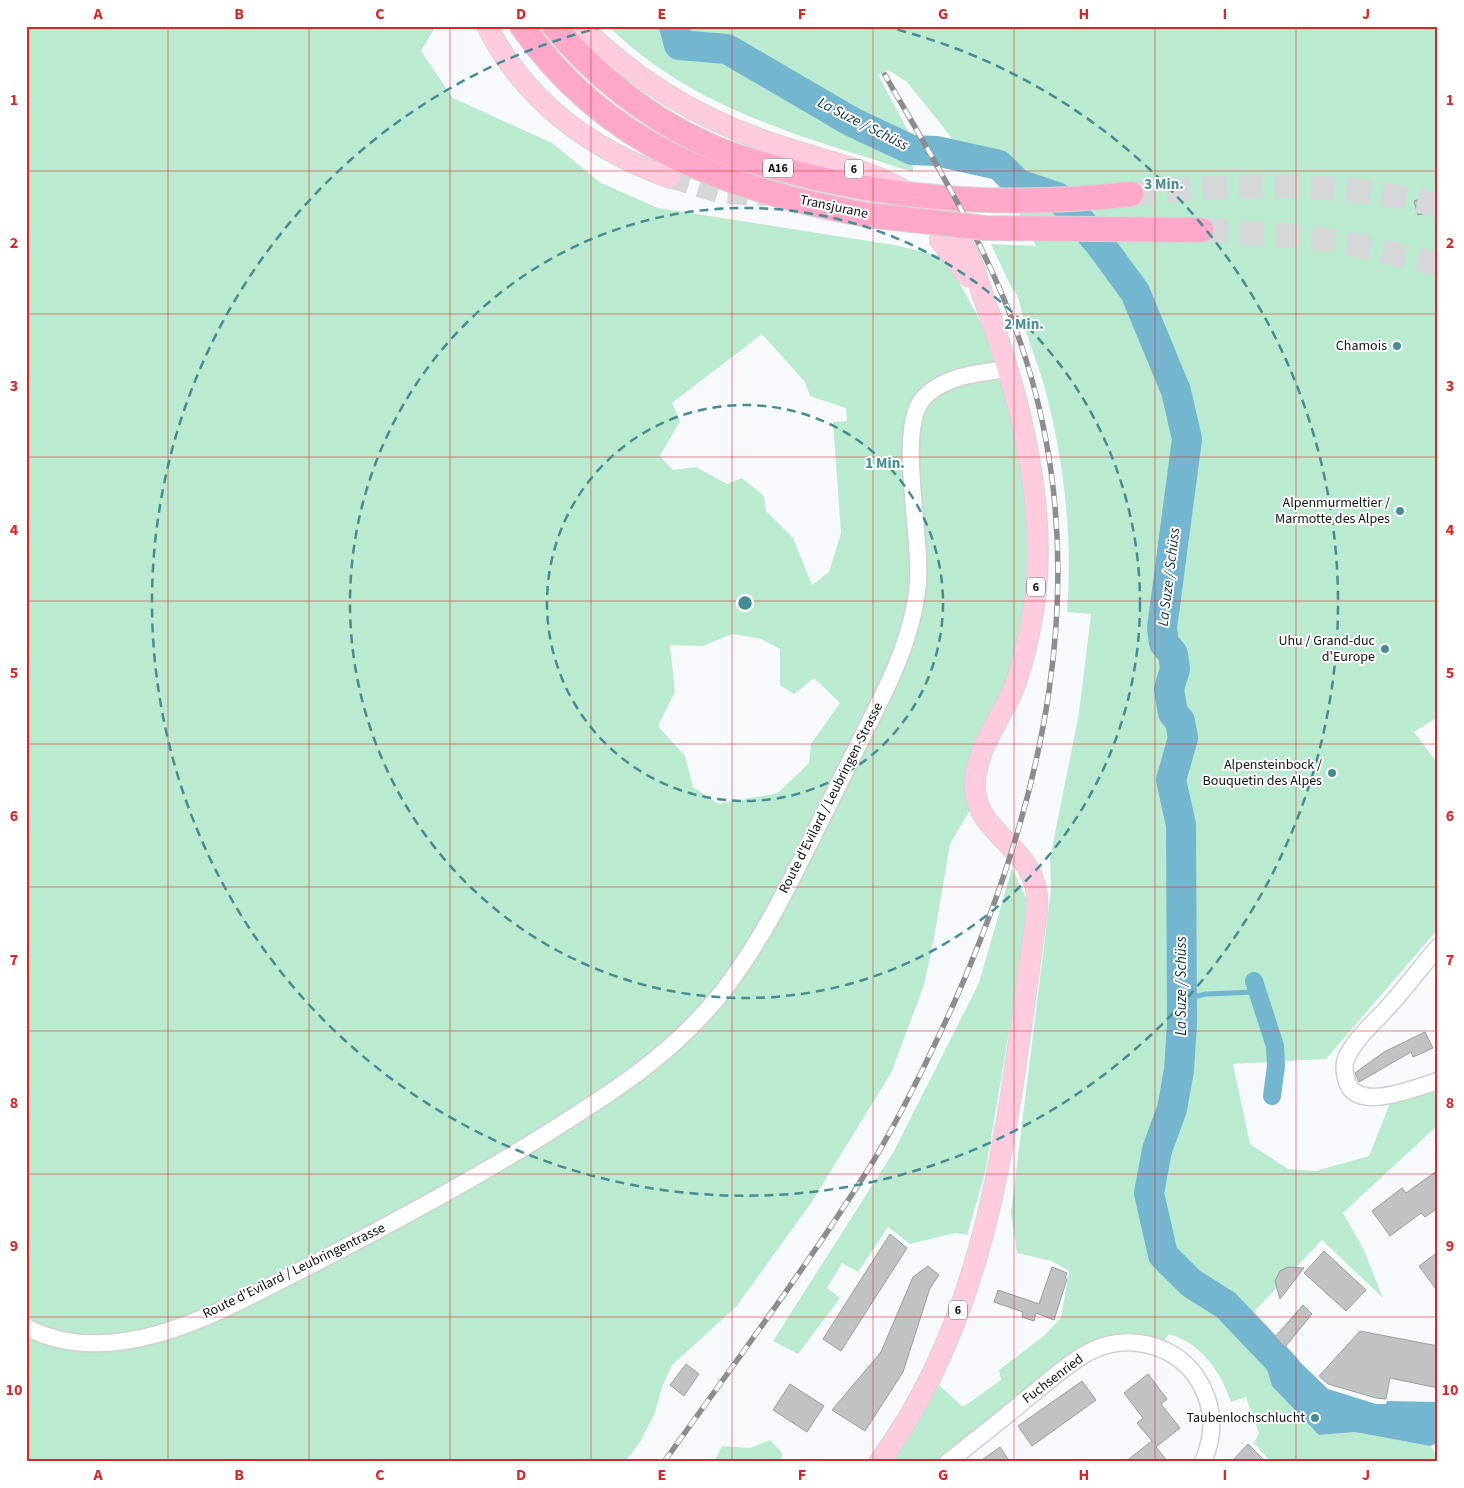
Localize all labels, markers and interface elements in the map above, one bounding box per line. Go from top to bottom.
text: A [92,3,103,25]
text: B [234,3,244,25]
text: C [375,3,385,25]
text: D [516,3,526,25]
text: E [658,3,666,25]
text: F [798,3,806,25]
text: G [938,3,948,25]
text: H [1079,3,1089,25]
text: I [1223,3,1227,25]
text: J [1362,3,1370,25]
text: 1 [10,89,18,111]
text: 1 [1446,89,1454,111]
water label: La Suze / Schüss [814,92,912,156]
road number: A16 [763,158,793,178]
road number: 6 [845,160,863,178]
text: 3 Min. [1144,174,1184,195]
street label: Transjurane [798,190,870,224]
text: 2 [10,232,18,254]
text: 2 [1446,232,1454,254]
text: 2 Min. [1004,314,1044,335]
place label: Chamois [1336,336,1387,356]
marker: Chamois [1391,340,1403,352]
text: 3 [10,375,18,397]
text: 3 [1446,375,1454,397]
text: 1 Min. [865,453,905,474]
place label: Alpenmurmeltier / Marmotte des Alpes [1275,493,1390,529]
marker: Alpenmurmeltier / Marmotte des Alpes [1394,505,1406,517]
text: 4 [10,519,19,541]
text: 4 [1446,519,1455,541]
water label: La Suze / Schüss [1153,526,1185,628]
road number: 6 [1027,578,1045,596]
centre of rings [736,594,754,612]
place label: Uhu / Grand-duc d'Europe [1278,631,1376,667]
marker: Uhu / Grand-duc d'Europe [1379,643,1391,655]
text: 5 [10,662,18,684]
text: 5 [1446,662,1454,684]
street label: Route d'Evilard / Leubringen-Strasse [774,699,888,897]
place label: Alpensteinbock / Bouquetin des Alpes [1203,755,1322,791]
marker: Alpensteinbock / Bouquetin des Alpes [1326,767,1338,779]
text: 6 [10,805,18,827]
text: 6 [1446,805,1454,827]
water label: La Suze / Schüss [1171,936,1192,1036]
text: 7 [10,949,18,971]
text: 7 [1446,949,1454,971]
text: 8 [10,1092,18,1114]
text: 8 [1446,1092,1454,1114]
street label: Route d'Evilard / Leubringentrasse [199,1218,389,1324]
text: 9 [10,1235,18,1257]
text: 9 [1446,1235,1454,1257]
road number: 6 [949,1300,967,1320]
street label: Fuchsenried [1018,1349,1088,1409]
text: 10 [6,1379,22,1401]
text: 10 [1442,1379,1458,1401]
place label: Taubenlochschlucht [1187,1408,1305,1428]
marker: Taubenlochschlucht [1309,1412,1321,1424]
text: A [92,1464,103,1486]
text: B [234,1464,244,1486]
text: C [375,1464,385,1486]
text: D [516,1464,526,1486]
text: E [658,1464,666,1486]
text: F [798,1464,806,1486]
text: G [938,1464,948,1486]
text: H [1079,1464,1089,1486]
text: I [1223,1464,1227,1486]
text: J [1362,1464,1370,1486]

